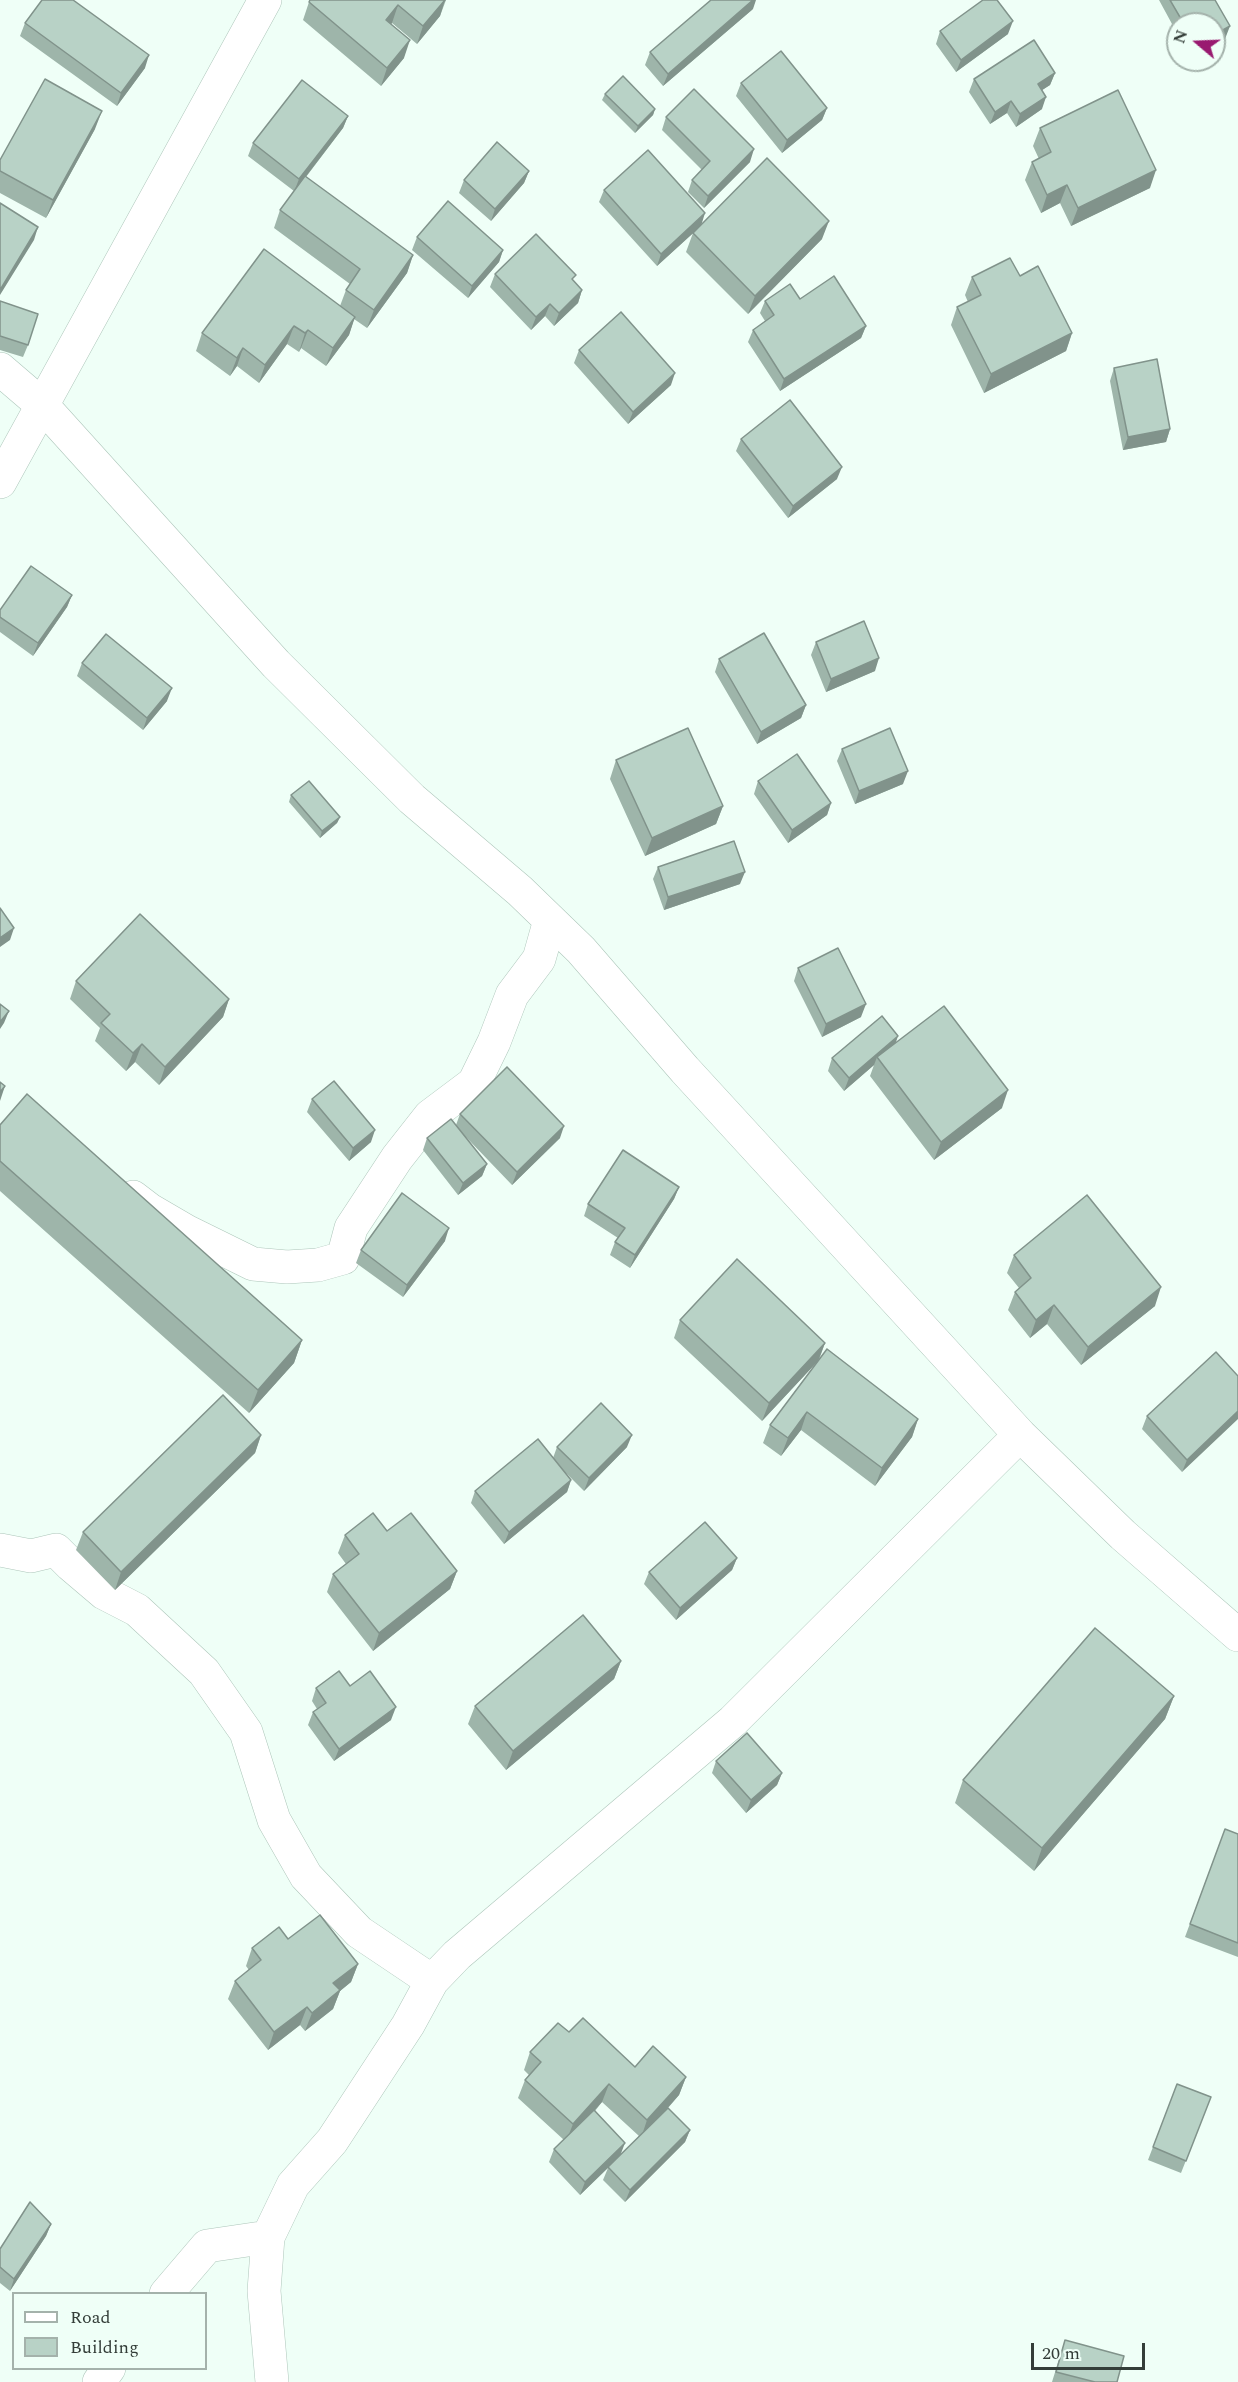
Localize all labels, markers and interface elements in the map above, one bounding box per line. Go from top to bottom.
north arrow [1166,12,1226,72]
text: N [1167,27,1194,47]
legend [12,2292,207,2370]
text: Road [70,2304,111,2331]
scale bar [1034,2331,1148,2369]
text: Building [70,2334,139,2361]
text: 20 m [1042,2340,1080,2367]

